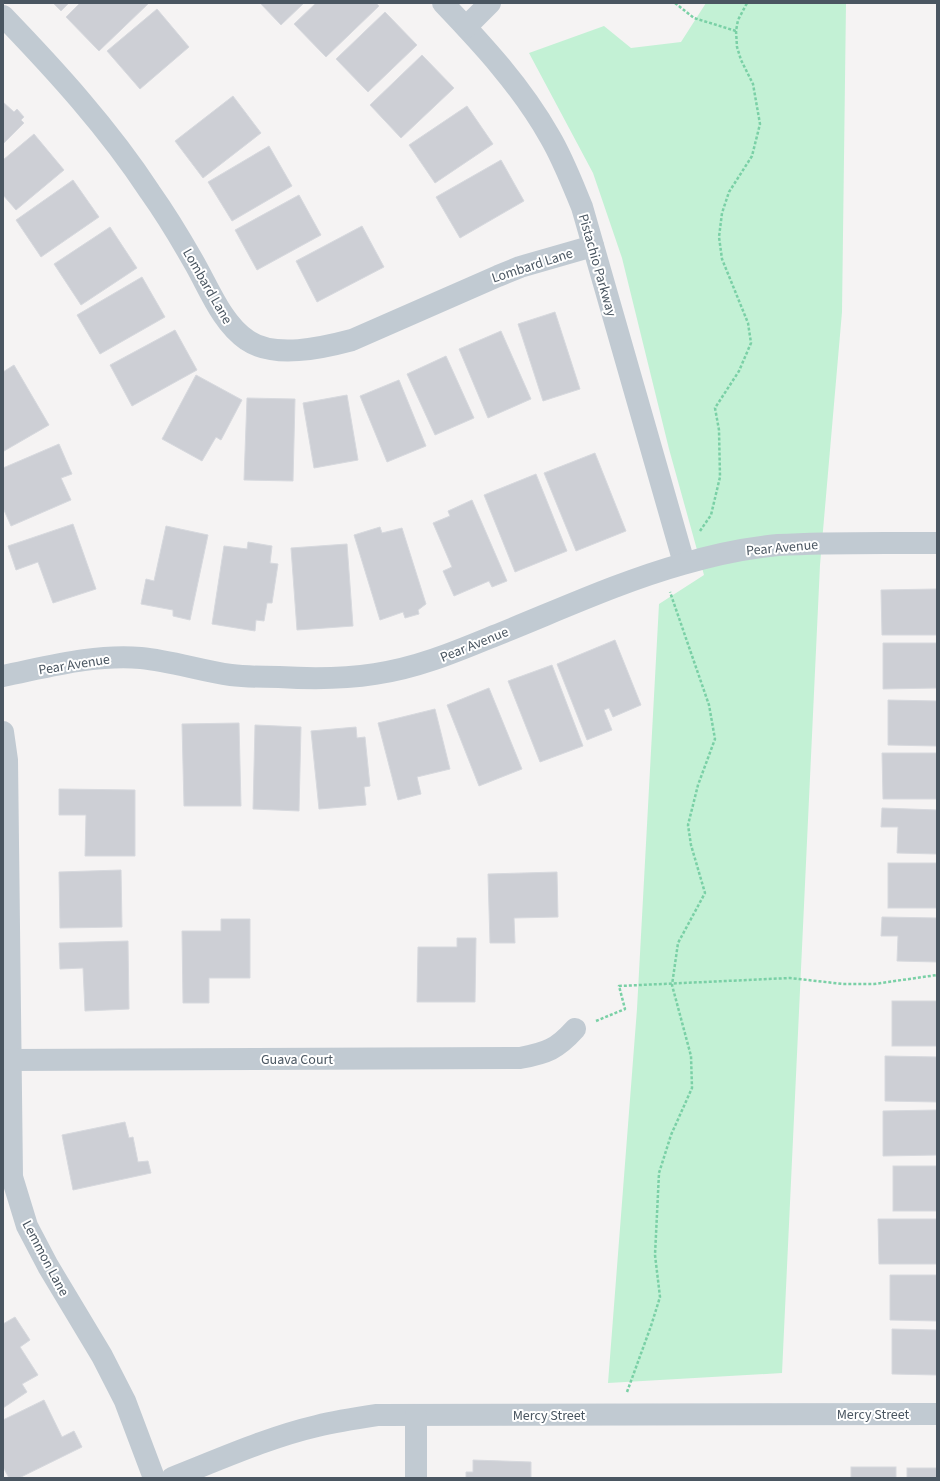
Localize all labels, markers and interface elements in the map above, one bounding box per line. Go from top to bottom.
street label: Pistachio Parkway [573,212,621,319]
street label: Lombard Lane [489,243,575,288]
street label: Lombard Lane [177,245,237,328]
street label: Pear Avenue [745,535,819,561]
street label: Pear Avenue [437,622,512,668]
street label: Pear Avenue [37,649,111,681]
street label: Guava Court [261,1050,333,1070]
street label: Lemmon Lane [17,1217,74,1300]
street label: Mercy Street [837,1405,910,1425]
street label: Mercy Street [513,1406,586,1426]

